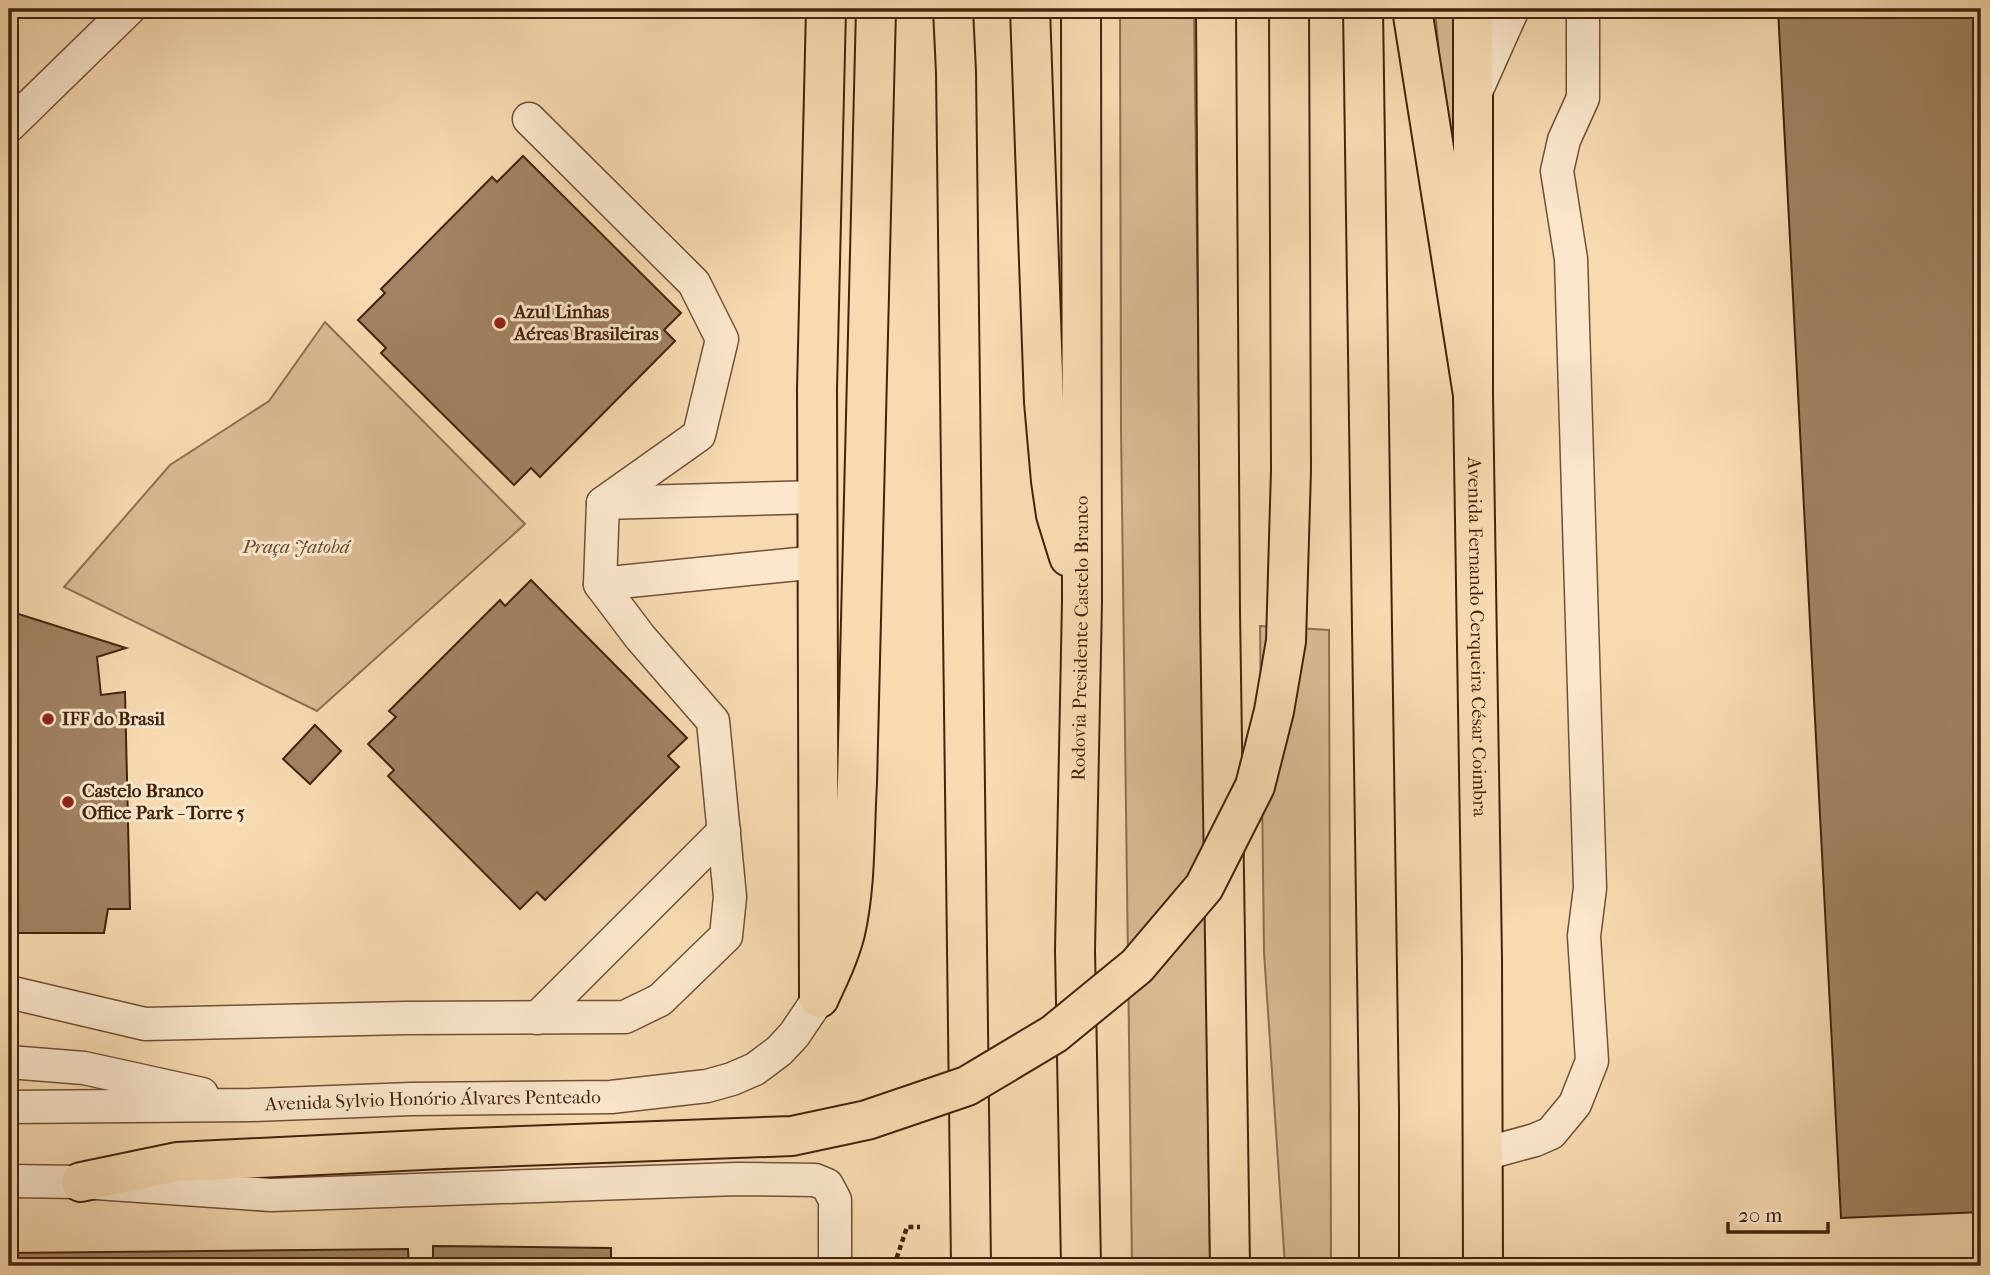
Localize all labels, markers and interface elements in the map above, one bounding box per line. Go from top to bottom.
place label: Azul Linhas Aéreas Brasileiras [513,301,659,345]
marker: Azul Linhas Aéreas Brasileiras [492,315,508,331]
street label: Avenida Fernando Cerqueira César Coimbra [1463,456,1491,817]
street label: Rodovia Presidente Castelo Branco [1067,495,1093,781]
park label: Praça Jatobá [241,536,352,558]
place label: IFF do Brasil [62,708,166,730]
marker: IFF do Brasil [40,711,56,727]
place label: Castelo Branco Office Park - Torre 5 [82,780,245,824]
marker: Castelo Branco Office Park - Torre 5 [60,794,76,810]
street label: Avenida Sylvio Honório Álvares Penteado [264,1086,601,1116]
scale bar [1728,1191,1827,1235]
text: 20 m [1738,1203,1783,1227]

